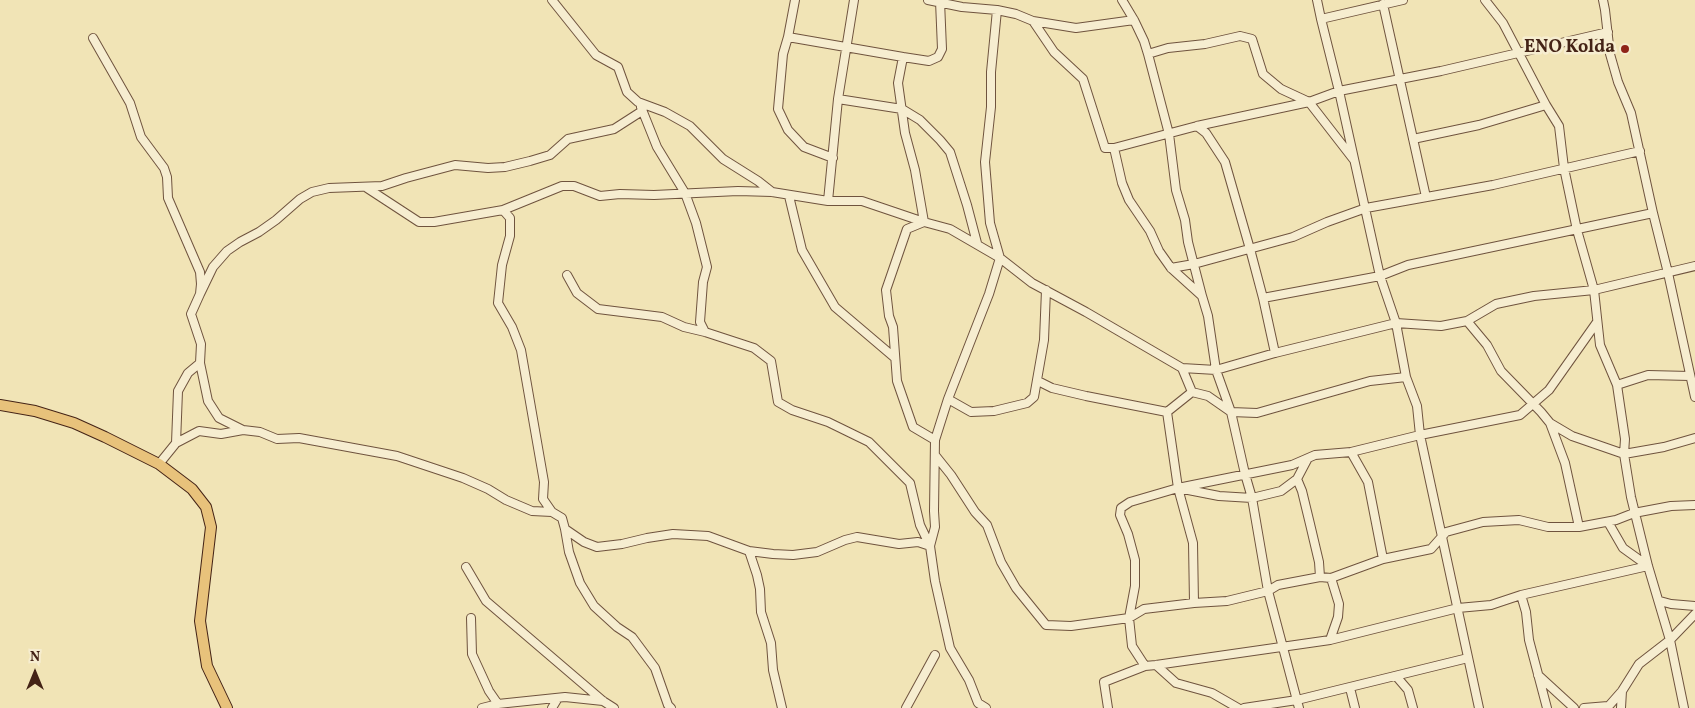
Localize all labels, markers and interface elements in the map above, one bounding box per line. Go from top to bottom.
place label: ENO Kolda [1524,38,1615,60]
marker: ENO Kolda [1619,43,1631,55]
north arrow [10,648,60,698]
text: N [30,648,40,667]

